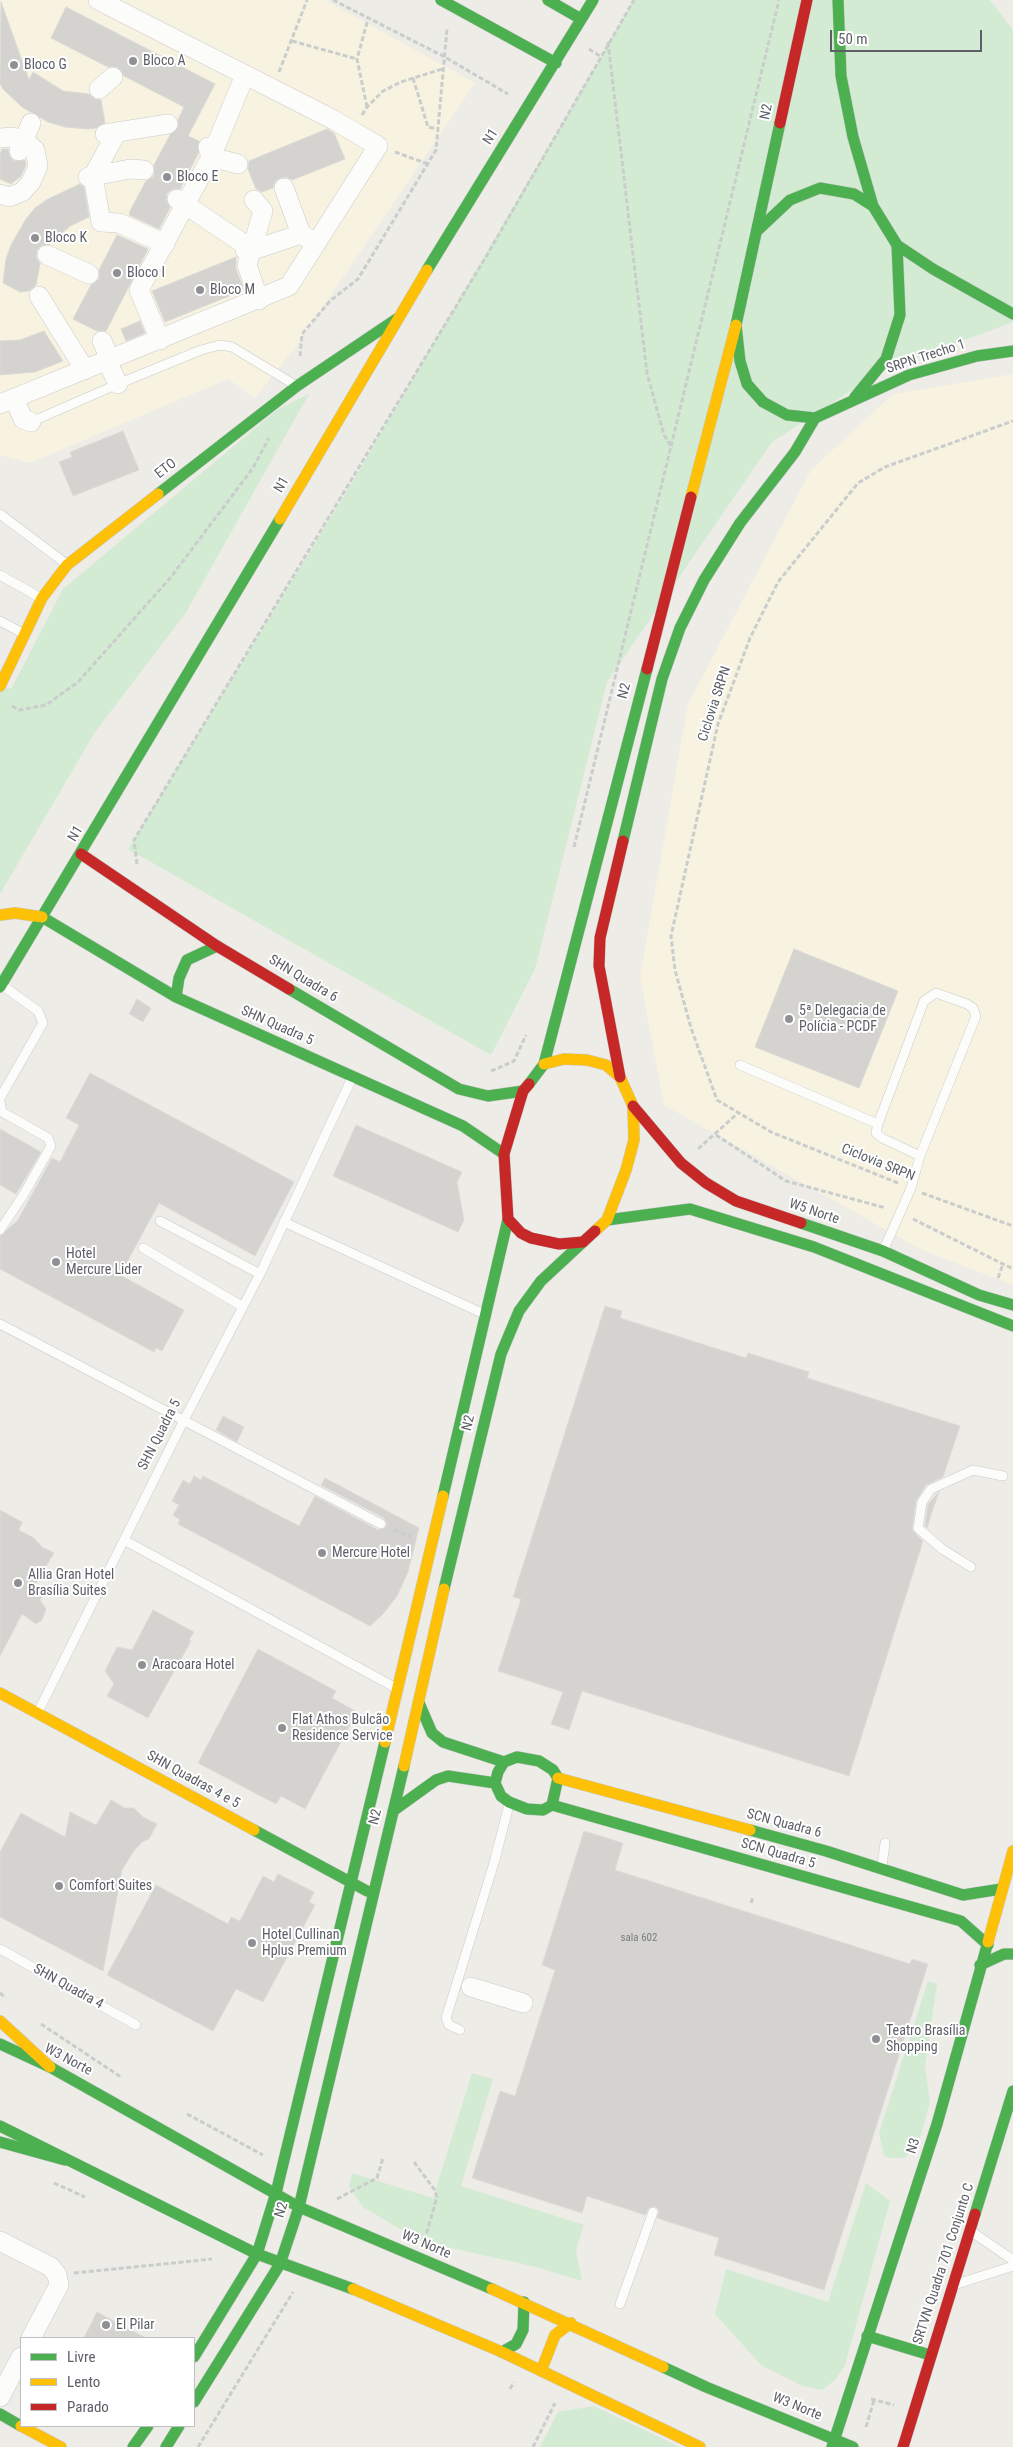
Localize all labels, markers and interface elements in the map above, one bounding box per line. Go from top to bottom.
scale bar [833,20,986,52]
text: 50 m [838,30,868,48]
place label: Bloco A [143,53,186,69]
marker: Bloco A [127,55,139,67]
place label: Bloco G [24,57,67,73]
marker: Bloco G [8,59,20,71]
street label: N2 [757,103,777,121]
street label: N1 [480,126,502,148]
place label: Bloco E [177,169,219,185]
marker: Bloco E [161,171,173,183]
place label: Bloco K [45,230,87,246]
marker: Bloco K [29,232,41,244]
place label: Bloco I [127,265,165,281]
marker: Bloco I [111,267,123,279]
place label: Bloco M [210,282,255,298]
marker: Bloco M [194,284,206,296]
street label: SRPN Trecho 1 [884,336,968,378]
street label: ETO [152,455,180,483]
street label: N1 [271,474,293,496]
street label: Ciclovia SRPN [695,664,735,744]
street label: N2 [615,681,635,701]
street label: N1 [65,823,87,845]
street label: SHN Quadra 6 [265,952,341,1006]
street label: SHN Quadra 5 [238,1003,316,1049]
place label: 5ª Delegacia de Polícia - PCDF [799,1003,886,1036]
marker: 5ª Delegacia de Polícia - PCDF [783,1013,795,1025]
street label: Ciclovia SRPN [839,1141,917,1185]
street label: W5 Norte [787,1196,841,1228]
place label: Hotel Mercure Lider [66,1246,142,1278]
marker: Hotel Mercure Lider [50,1256,62,1268]
street label: SHN Quadra 5 [135,1397,185,1473]
street label: N2 [459,1413,479,1433]
place label: Mercure Hotel [332,1545,410,1561]
marker: Mercure Hotel [316,1547,328,1559]
place label: Allia Gran Hotel Brasília Suites [28,1567,114,1600]
marker: Allia Gran Hotel Brasília Suites [12,1577,24,1589]
place label: Aracoara Hotel [152,1657,235,1673]
marker: Aracoara Hotel [136,1659,148,1671]
place label: Flat Athos Bulcão Residence Service [292,1712,393,1744]
marker: Flat Athos Bulcão Residence Service [276,1722,288,1734]
street label: SHN Quadras 4 e 5 [144,1747,242,1813]
street label: SCN Quadra 6 [745,1806,823,1842]
street label: N2 [366,1807,386,1827]
street label: SCN Quadra 5 [739,1835,817,1873]
place label: Comfort Suites [69,1878,152,1894]
marker: Comfort Suites [53,1880,65,1892]
place label: Hotel Cullinan Hplus Premium [262,1927,347,1960]
house number: sala 602 [621,1931,657,1945]
marker: Hotel Cullinan Hplus Premium [246,1937,258,1949]
street label: SHN Quadra 4 [30,1961,106,2013]
place label: Teatro Brasília Shopping [886,2023,966,2056]
marker: Teatro Brasília Shopping [870,2033,882,2045]
street label: W3 Norte [41,2040,95,2080]
street label: N3 [904,2136,924,2156]
street label: SRTVN Quadra 701 Conjunto C [910,2181,978,2347]
street label: N2 [272,2200,292,2220]
street label: W3 Norte [399,2227,453,2263]
place label: El Pilar [116,2317,155,2333]
marker: El Pilar [100,2319,112,2331]
legend [20,2337,195,2427]
text: Livre [67,2348,95,2366]
text: Lento [67,2373,100,2391]
street label: W3 Norte [770,2390,824,2424]
text: Parado [67,2398,109,2416]

